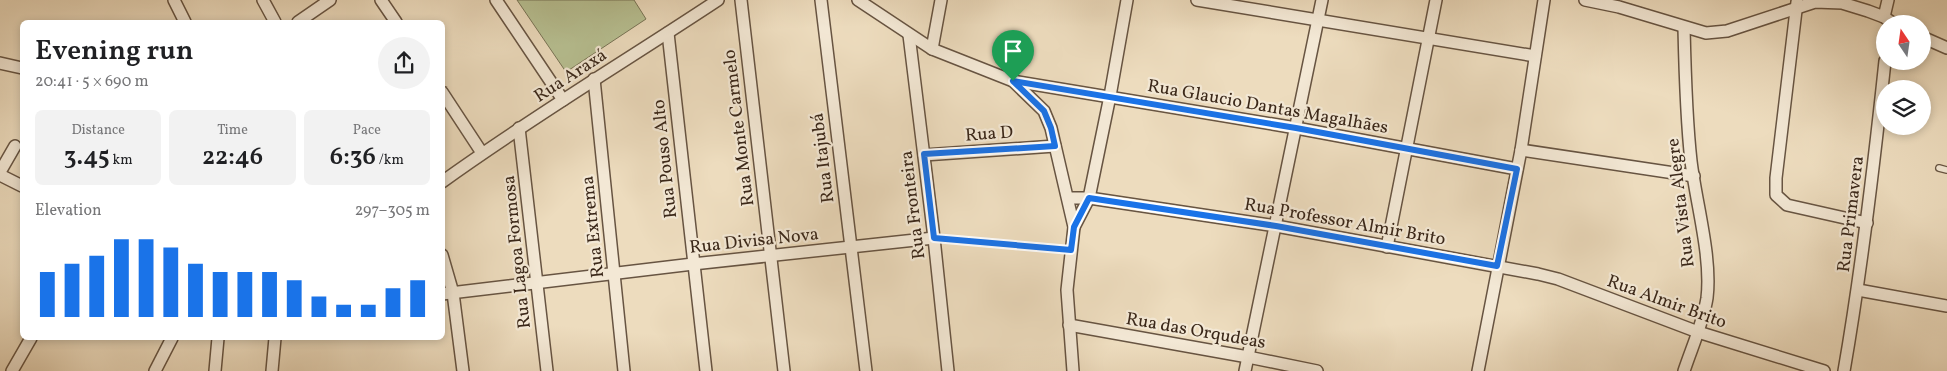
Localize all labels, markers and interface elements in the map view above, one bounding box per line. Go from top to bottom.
north arrow [1876,15,1931,70]
map controls [1876,15,1931,135]
pin [992,30,1034,81]
text: Evening run [35,32,194,71]
button: share [378,37,430,89]
icon: arrive [999,37,1027,65]
street label: Rua Araxá [529,43,612,109]
street label: Rua Monte Carmelo [717,48,762,208]
text: 20:41 · 5 × 690 m [35,71,149,93]
street label: Rua Glaucio Dantas Magalhães [1145,74,1390,141]
button: layers [1876,80,1931,135]
street label: Rua Pouso Alto [647,98,684,220]
street label: Rua Itajubá [806,111,841,204]
street label: Rua D [964,120,1014,149]
text: Distance [71,121,125,140]
text: Time [217,121,248,140]
text: Pace [353,121,381,140]
street label: Rua Vista Alegre [1661,137,1702,269]
text: 3.45 [64,140,110,175]
text: 22:46 [202,140,263,175]
text: 6:36 [330,140,376,175]
street label: Rua Fronteira [894,149,933,260]
text: km [110,151,133,170]
text: /km [376,151,404,170]
street label: Rua Primavera [1832,154,1871,274]
street label: Rua Lagoa Formosa [497,174,538,330]
street label: Rua Extrema [576,175,611,279]
street label: Rua Professor Almir Brito [1242,192,1447,252]
text: Elevation [35,200,102,222]
text: 297–305 m [355,200,430,222]
street label: Rua Divisa Nova [688,222,820,261]
street label: Rua Almir Brito [1603,269,1730,336]
street label: Rua das Orqudeas [1124,307,1268,356]

